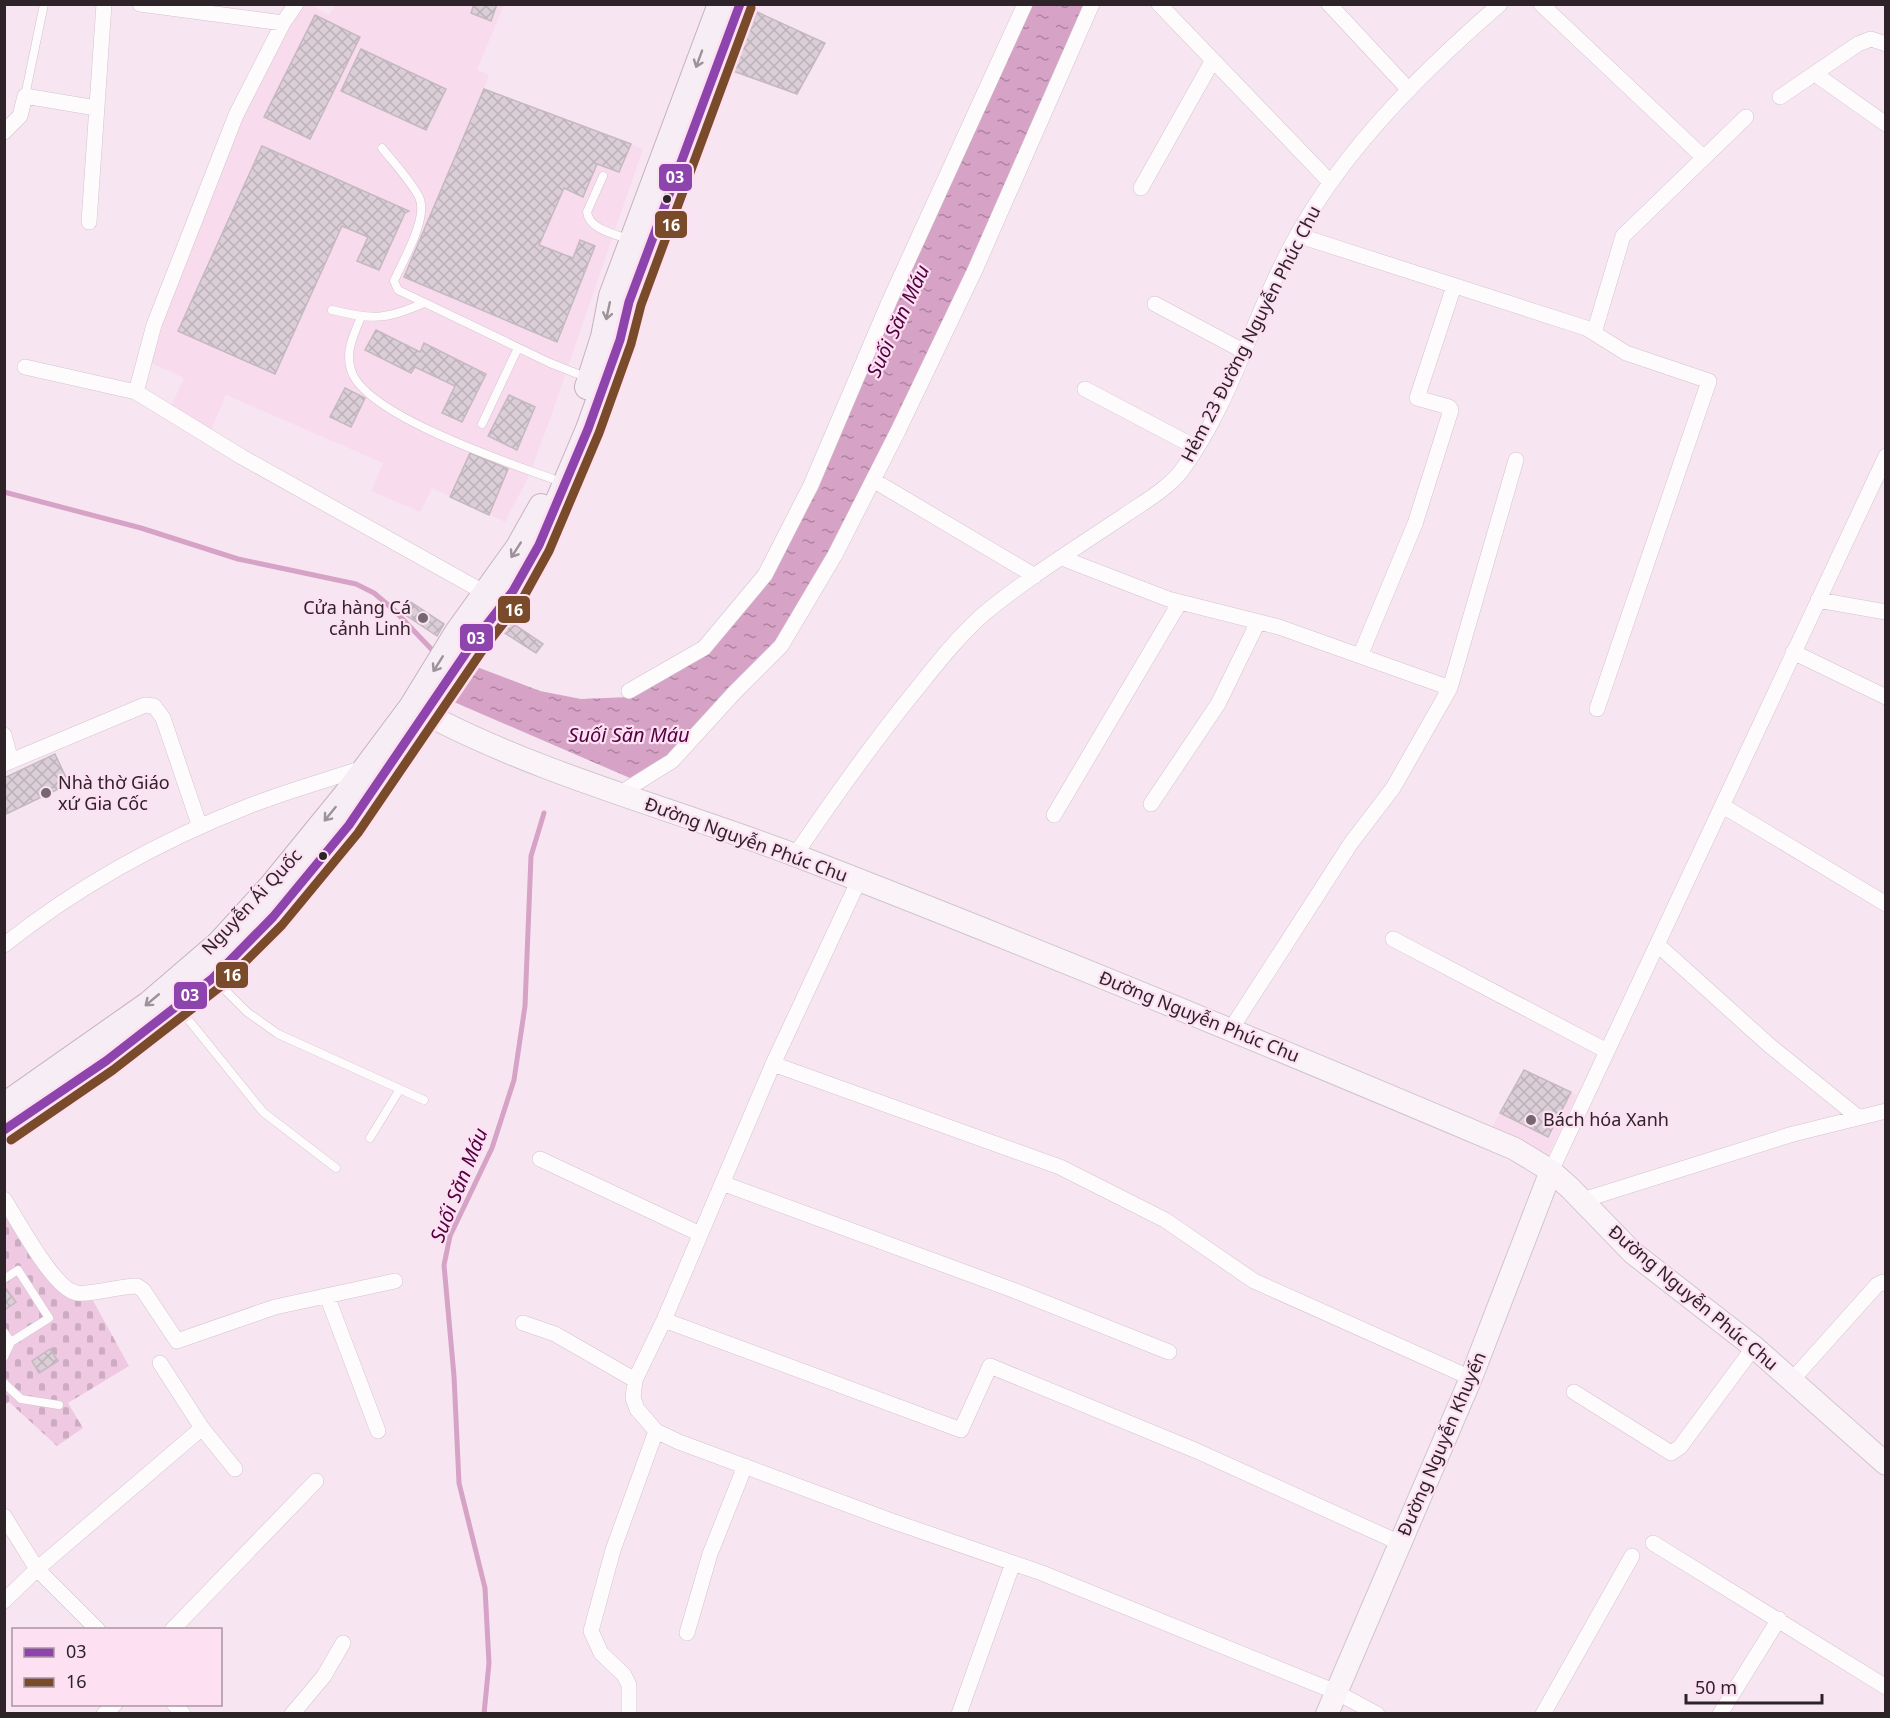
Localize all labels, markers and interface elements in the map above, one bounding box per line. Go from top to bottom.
one-way arrow [693,49,704,68]
line badge: 03 [658,163,693,192]
text: 03 [666,166,684,188]
unlabelled marker [661,193,673,205]
street label: Hẻm 23 Đường Nguyễn Phúc Chu [1175,201,1325,466]
line badge: 16 [654,210,688,239]
text: 16 [662,214,680,236]
water label: Suối Săn Máu [860,260,935,381]
one-way arrow [602,300,613,320]
one-way arrow [509,541,521,558]
place label: Cửa hàng Cá cảnh Linh [303,595,411,640]
line badge: 16 [497,595,531,624]
text: 16 [505,599,523,621]
marker: Cửa hàng Cá cảnh Linh [416,611,430,625]
line badge: 03 [459,623,494,652]
text: 03 [467,627,485,649]
one-way arrow [431,655,444,672]
water label: Suối Săn Máu [568,721,690,748]
place label: Nhà thờ Giáo xứ Gia Cốc [58,770,170,815]
marker: Nhà thờ Giáo xứ Gia Cốc [39,786,53,800]
street label: Đường Nguyễn Phúc Chu [642,791,851,887]
one-way arrow [324,805,337,821]
street label: Nguyễn Ái Quốc [196,843,307,959]
unlabelled marker [317,850,329,862]
line badge: 16 [215,961,249,989]
text: 16 [223,964,241,986]
street label: Đường Nguyễn Phúc Chu [1096,965,1303,1067]
line badge: 03 [173,981,208,1010]
text: 03 [181,984,199,1006]
one-way arrow [145,993,161,1006]
place label: Bách hóa Xanh [1543,1107,1669,1131]
marker: Bách hóa Xanh [1524,1113,1538,1127]
water label: Suối Săn Máu [423,1124,494,1246]
street label: Đường Nguyễn Phúc Chu [1604,1219,1783,1375]
street label: Đường Nguyễn Khuyến [1391,1348,1491,1539]
legend [12,1628,222,1706]
text: 03 [66,1639,87,1663]
scale bar [1686,1667,1822,1705]
text: 16 [66,1669,87,1693]
text: 50 m [1695,1675,1737,1699]

